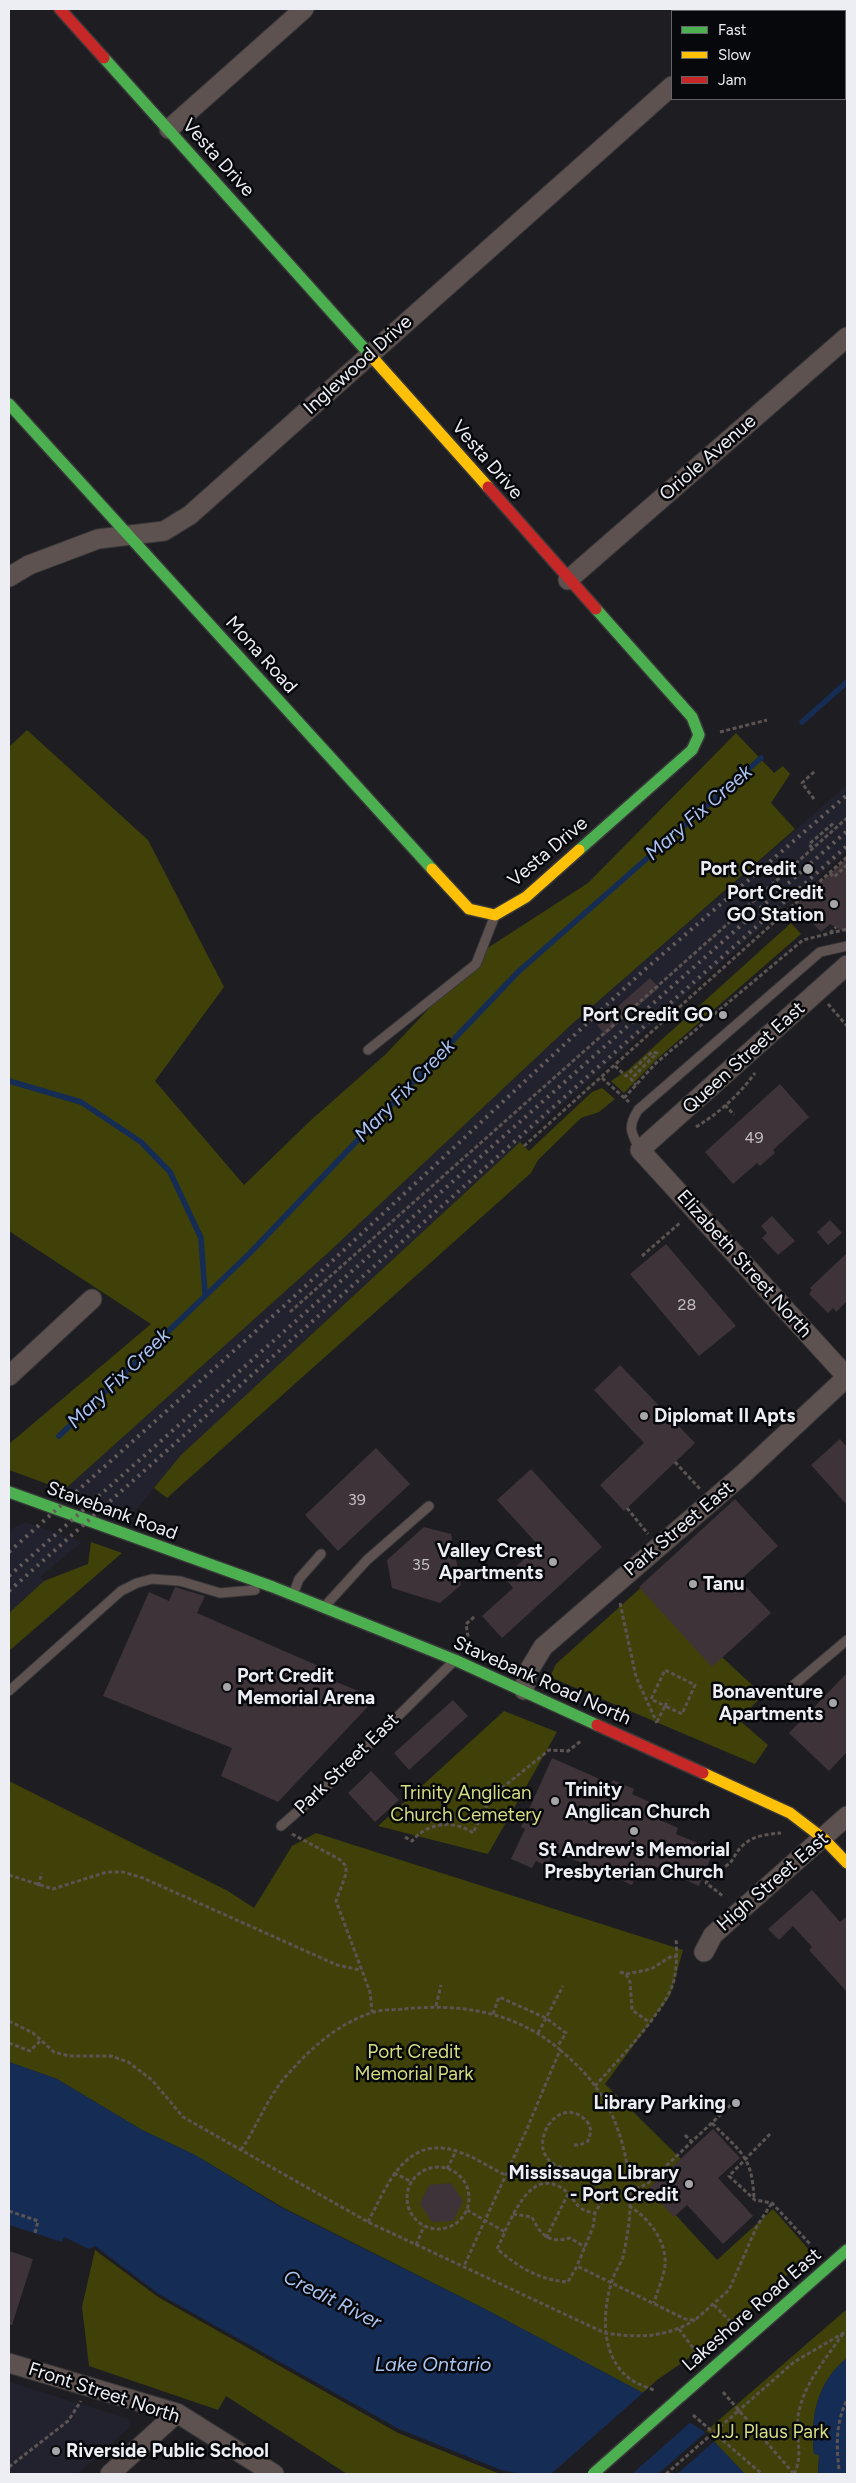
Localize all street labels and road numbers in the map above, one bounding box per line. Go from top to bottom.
street label: Vesta Drive [177,114,259,202]
street label: Inglewood Drive [299,310,417,420]
street label: Oriole Avenue [655,410,761,506]
street label: Vesta Drive [447,416,527,504]
street label: Mona Road [220,612,302,698]
street label: Vesta Drive [503,812,593,892]
street label: Queen Street East [678,997,810,1119]
street label: Elizabeth Street North [672,1186,816,1342]
street label: Stavebank Road [44,1477,180,1545]
street label: Park Street East [620,1477,738,1581]
street label: Stavebank Road North [450,1632,634,1730]
street label: Park Street East [290,1709,404,1819]
street label: High Street East [713,1827,833,1937]
street label: Lakeshore Road East [678,2244,826,2376]
street label: Front Street North [25,2358,183,2428]

